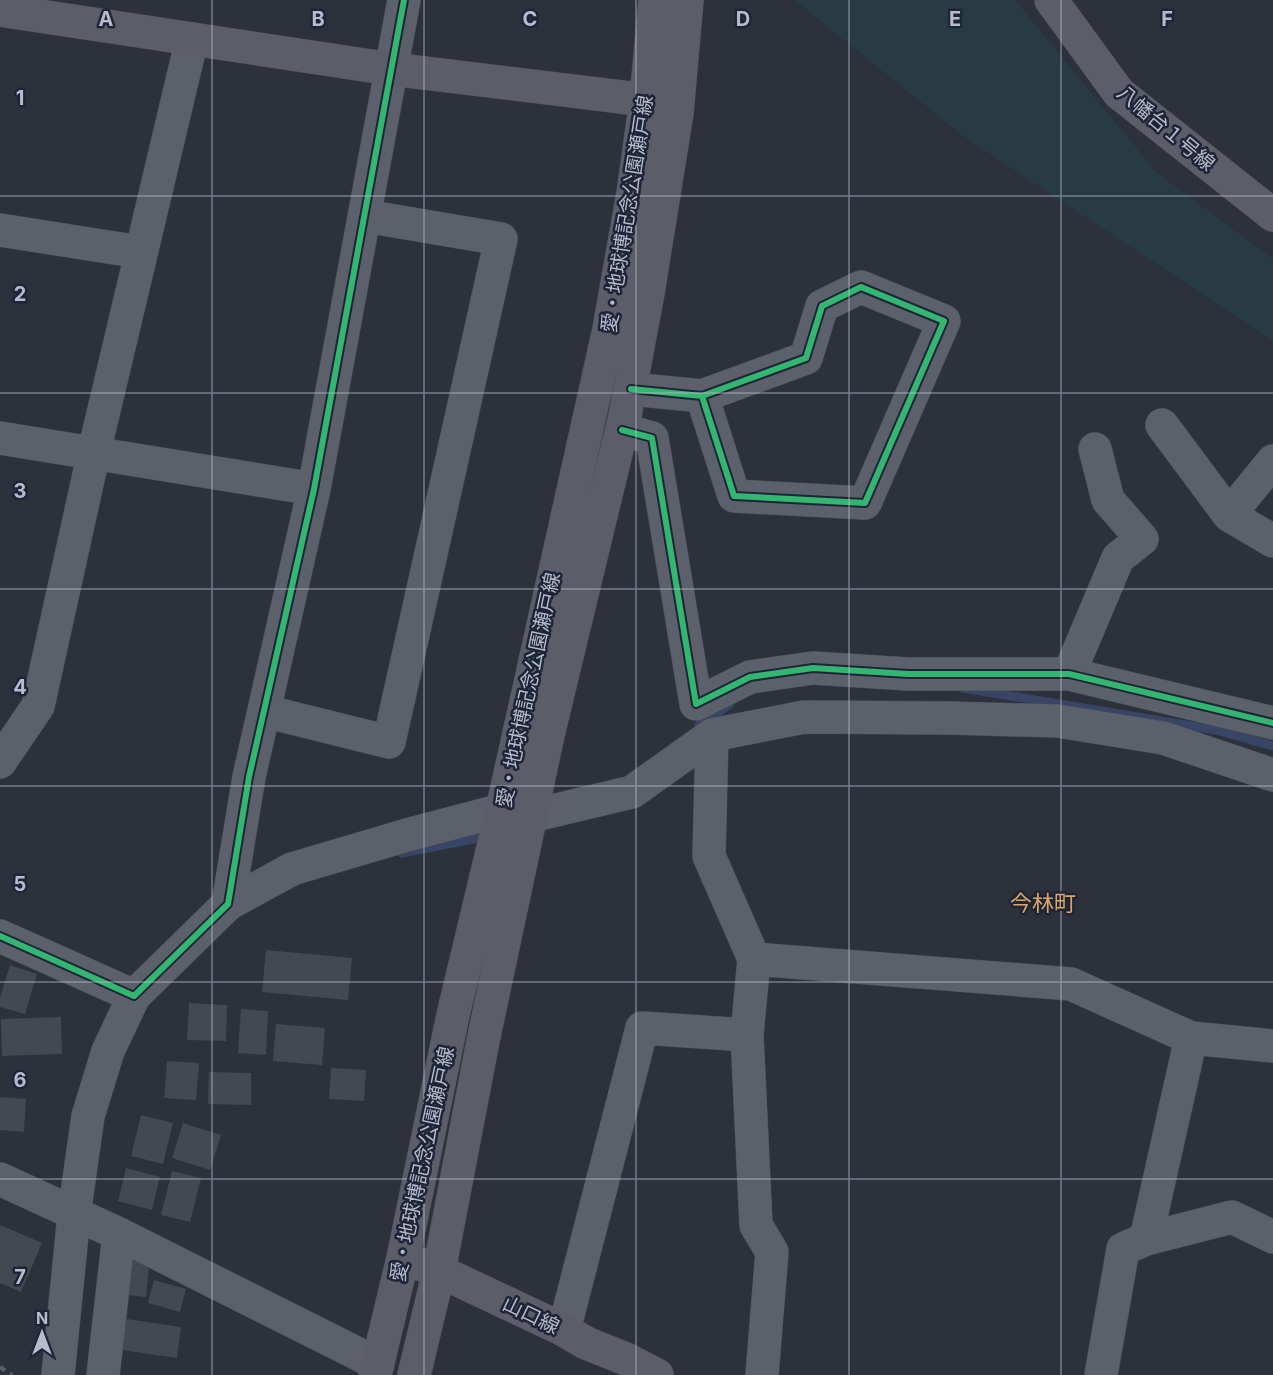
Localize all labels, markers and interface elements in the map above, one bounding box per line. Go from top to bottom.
text: A [99,7,114,31]
text: B [311,7,325,31]
text: C [523,7,537,31]
text: D [736,7,750,31]
text: E [949,7,961,31]
text: F [1161,7,1173,31]
street label: 八幡台１号線 [1112,80,1220,176]
text: 1 [16,86,24,110]
street label: 愛・地球博記念公園瀬戸線 [596,94,658,334]
text: 2 [14,282,26,306]
text: 3 [14,479,26,503]
street label: 愛・地球博記念公園瀬戸線 [491,570,565,810]
text: 4 [13,675,27,699]
text: 5 [14,872,26,896]
district label: 今林町 [1010,890,1076,916]
street label: 愛・地球博記念公園瀬戸線 [385,1044,459,1284]
text: 6 [14,1068,27,1092]
text: 7 [14,1265,26,1289]
street label: 山口線 [499,1291,563,1339]
north arrow [12,1303,72,1363]
text: N [36,1308,48,1328]

